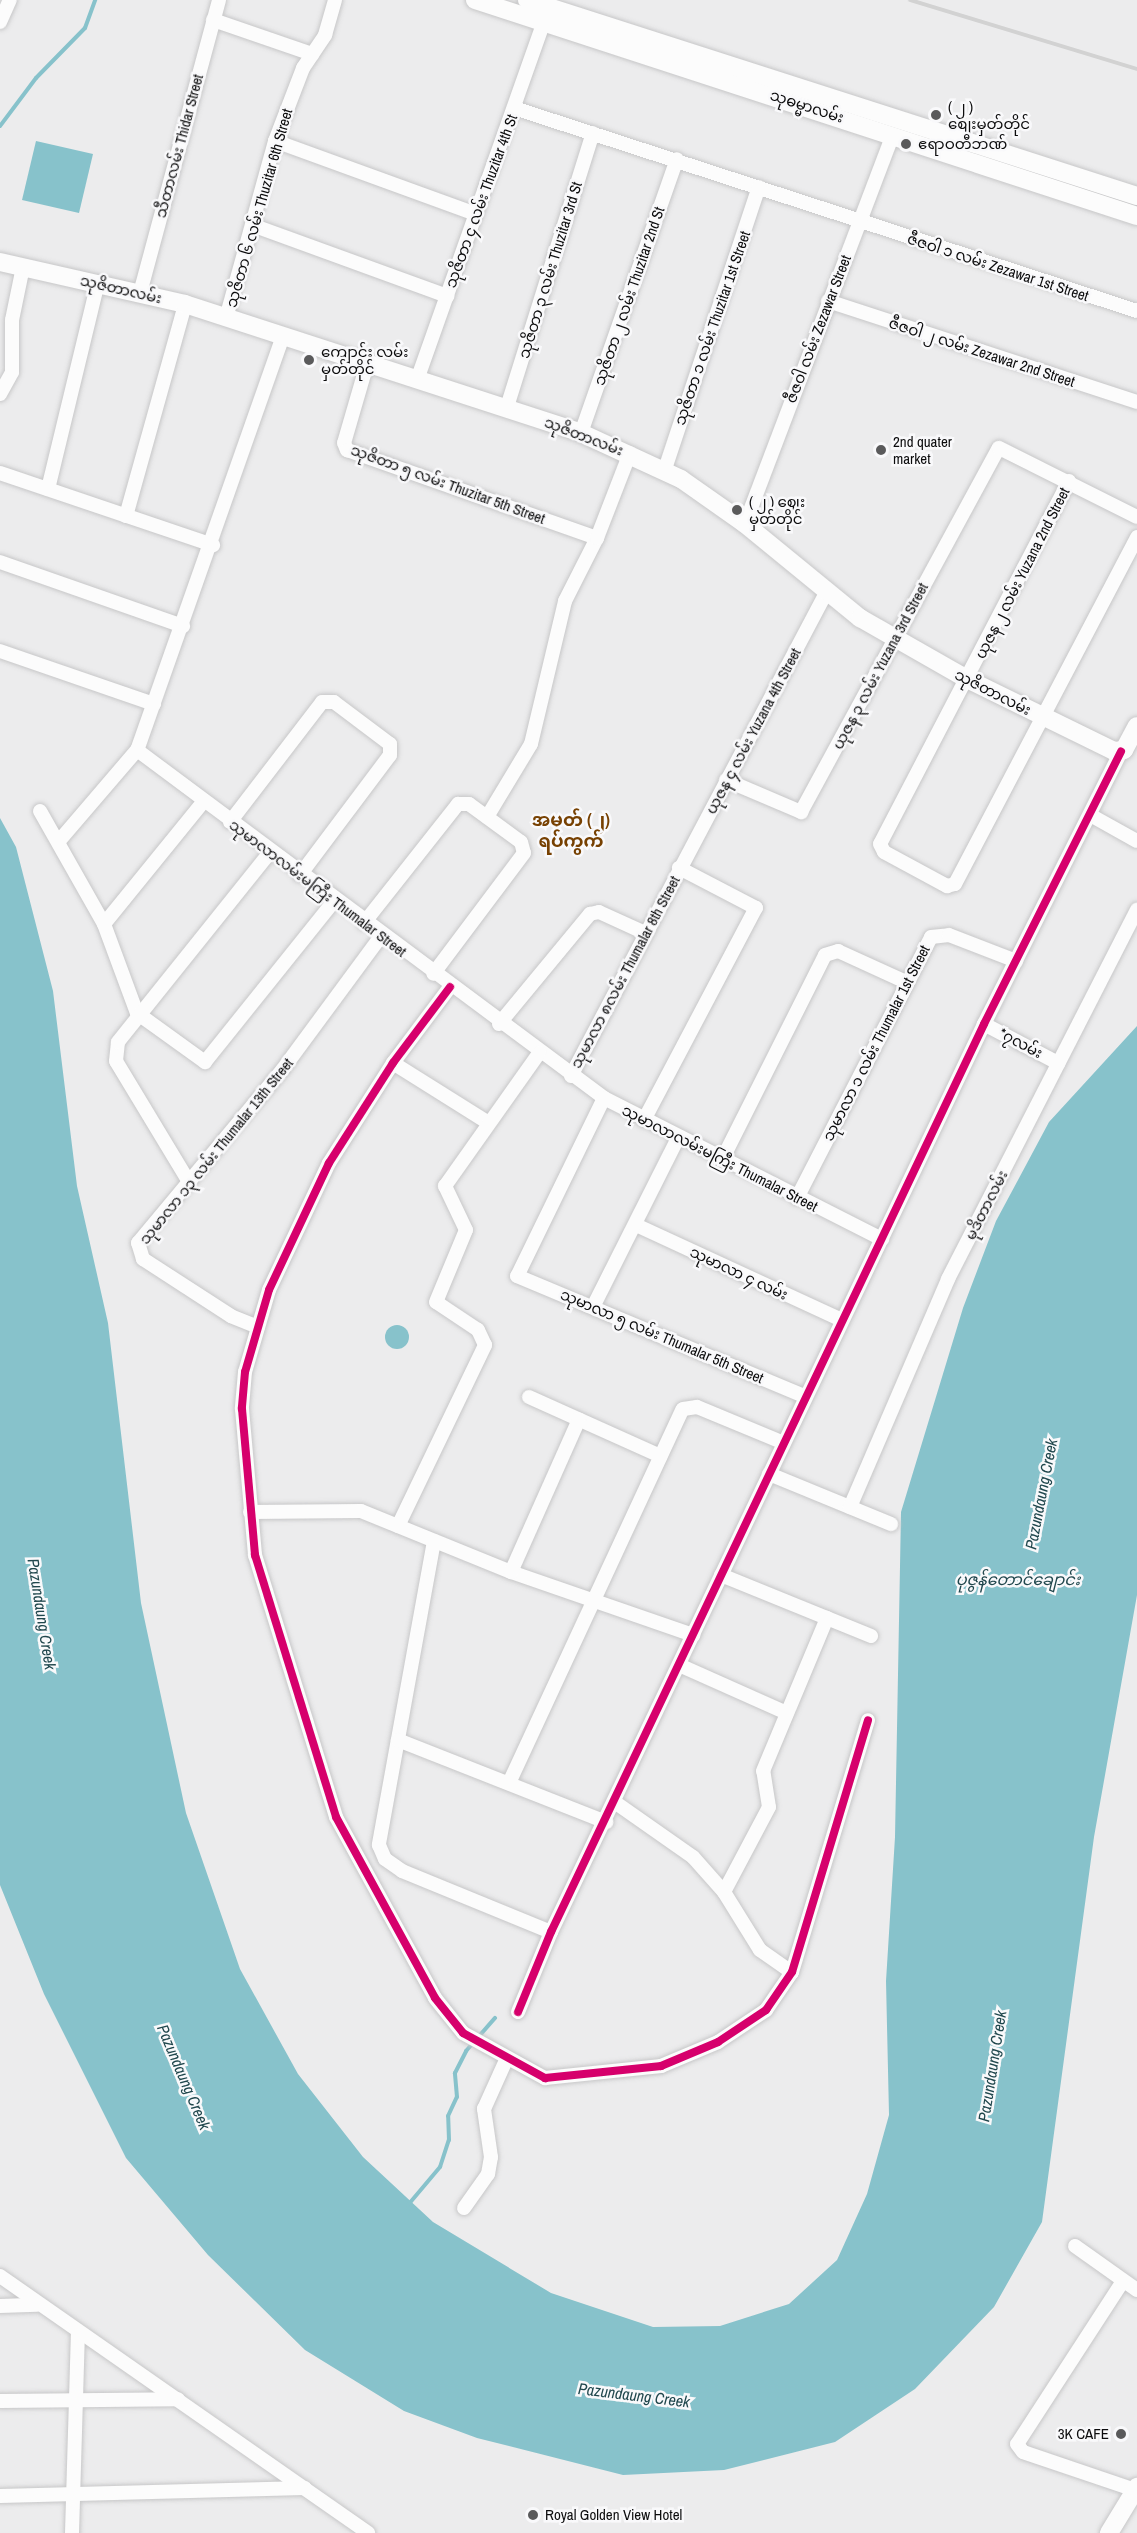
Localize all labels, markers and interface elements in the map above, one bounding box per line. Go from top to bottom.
street label: သီတာလမ်း Thidar Street [151,72,207,220]
street label: သုဓမ္မာလမ်း [768,86,846,126]
place label: ( ၂ ) စျေးမှတ်တိုင် [948,97,1030,132]
street label: သုဇိတာ ၆ လမ်း Thuzitar 6th Street [222,107,296,309]
marker: ( ၂ ) စျေးမှတ်တိုင် [929,108,943,122]
street label: သုဇိတာ ၄ လမ်း Thuzitar 4th St [441,112,521,290]
place label: ဧရာဝတီဘဏ် [918,135,1007,153]
marker: ဧရာဝတီဘဏ် [899,137,913,151]
street label: သုဇိတာ ၃ လမ်း Thuzitar 3rd St [515,179,585,361]
street label: သုဇိတာ ၂ လမ်း Thuzitar 2nd St [590,204,668,388]
street label: သုဇိတာ ၁ လမ်း Thuzitar 1st Street [670,229,754,427]
street label: ဇီဇဝါ ၁ လမ်း Zezawar 1st Street [905,229,1091,305]
street label: ဇီဇဝါ လမ်း Zezawar Street [781,252,855,406]
street label: သုဇိတာလမ်း [79,271,163,307]
street label: ဇီဇဝါ ၂ လမ်း Zezawar 2nd Street [887,313,1077,391]
place label: ကျောင်း လမ်း မှတ်တိုင် [321,342,408,377]
marker: ကျောင်း လမ်း မှတ်တိုင် [302,353,316,367]
street label: သုဇိတာလမ်း [542,413,626,459]
place label: 2nd quater market [893,432,952,467]
street label: သုဇိတာ ၅ လမ်း Thuzitar 5th Street [348,440,548,528]
marker: 2nd quater market [874,443,888,457]
street label: ယုဇန ၂ လမ်း Yuzana 2nd Street [971,484,1073,662]
place label: ( ၂ ) ဈေး မှတ်တိုင် [749,492,805,527]
marker: ( ၂ ) ဈေး မှတ်တိုင် [730,503,744,517]
street label: ယုဇန ၃ လမ်း Yuzana 3rd Street [828,580,932,752]
street label: ယုဇန ၄ လမ်း Yuzana 4th Street [702,645,804,817]
street label: သုဇိတာလမ်း [952,665,1034,719]
district label: အမှတ် (၂) ရပ်ကွက် [532,810,610,852]
street label: သုမာလာလမ်းမကြီး Thumalar Street [226,816,410,960]
street label: သုမာလာ ၈လမ်း Thumalar 8th Street [567,873,683,1071]
street label: သုမာလာ ၁ လမ်း Thumalar 1st Street [819,942,933,1144]
street label: *၇လမ်း [996,1024,1046,1062]
street label: သုမာလာ ၁၃ လမ်း Thumalar 13th Street [135,1054,297,1248]
street label: သုမာလာလမ်းမကြီး Thumalar Street [619,1101,821,1215]
street label: မုဒိတာလမ်း [961,1167,1011,1243]
street label: သုမာလာ ၄ လမ်း [687,1242,791,1304]
street label: သုမာလာ ၅ လမ်း Thumalar 5th Street [558,1285,766,1387]
water label: Pazundaung Creek [1021,1437,1061,1551]
water label: Pazundaung Creek [24,1557,60,1671]
water label: ပုဇွန်တောင်ချောင်း [956,1569,1080,1589]
water label: Pazundaung Creek [974,2009,1010,2123]
water label: Pazundaung Creek [153,2022,215,2132]
water label: Pazundaung Creek [577,2379,691,2411]
place label: 3K CAFE [1058,2425,1109,2443]
marker: 3K CAFE [1114,2427,1128,2441]
place label: Royal Golden View Hotel [545,2506,682,2524]
marker: Royal Golden View Hotel [526,2508,540,2522]

